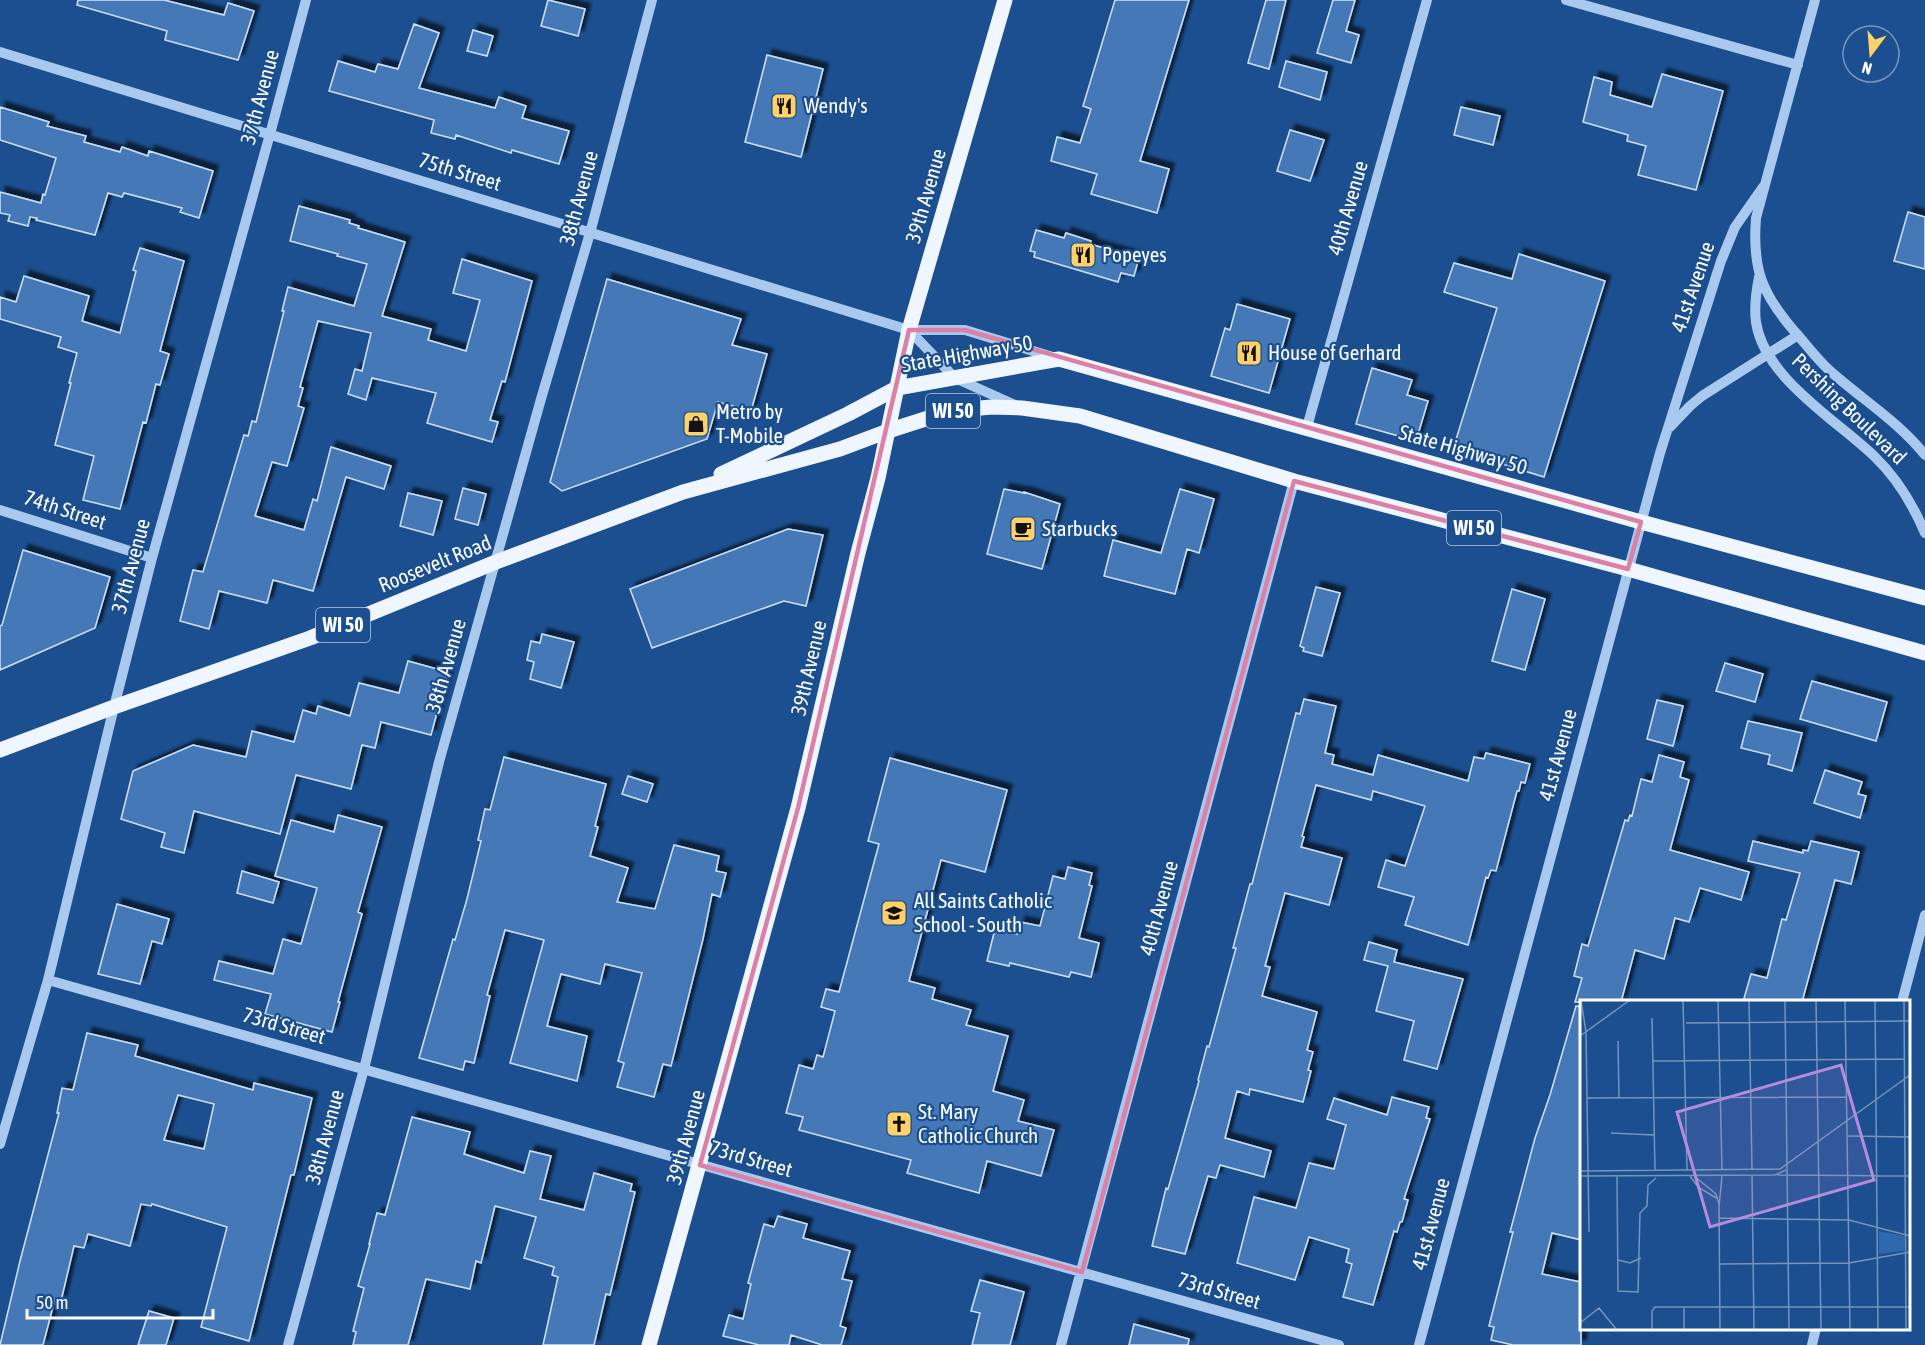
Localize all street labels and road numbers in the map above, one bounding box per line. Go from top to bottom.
street label: 37th Avenue [235,47,283,147]
street label: 39th Avenue [900,146,950,246]
street label: 75th Street [416,147,504,195]
street label: 38th Avenue [554,148,602,248]
street label: 40th Avenue [1322,158,1372,258]
street label: 41st Avenue [1665,238,1719,335]
street label: State Highway 50 [899,330,1034,376]
street label: Pershing Boulevard [1788,348,1912,469]
road number: WI 50 [926,394,980,428]
street label: State Highway 50 [1396,419,1530,479]
street label: 74th Street [21,485,109,534]
road number: WI 50 [1447,511,1501,545]
street label: 37th Avenue [106,516,154,616]
street label: Roosevelt Road [375,530,495,597]
road number: WI 50 [316,608,370,642]
street label: 38th Avenue [420,616,470,716]
street label: 39th Avenue [785,618,831,718]
street label: 41st Avenue [1533,706,1581,803]
street label: 40th Avenue [1134,858,1182,958]
street label: 73rd Street [240,1002,328,1048]
street label: 38th Avenue [300,1087,348,1187]
street label: 39th Avenue [661,1087,709,1187]
street label: 73rd Street [707,1135,795,1181]
street label: 41st Avenue [1406,1175,1454,1272]
street label: 73rd Street [1175,1267,1263,1313]

